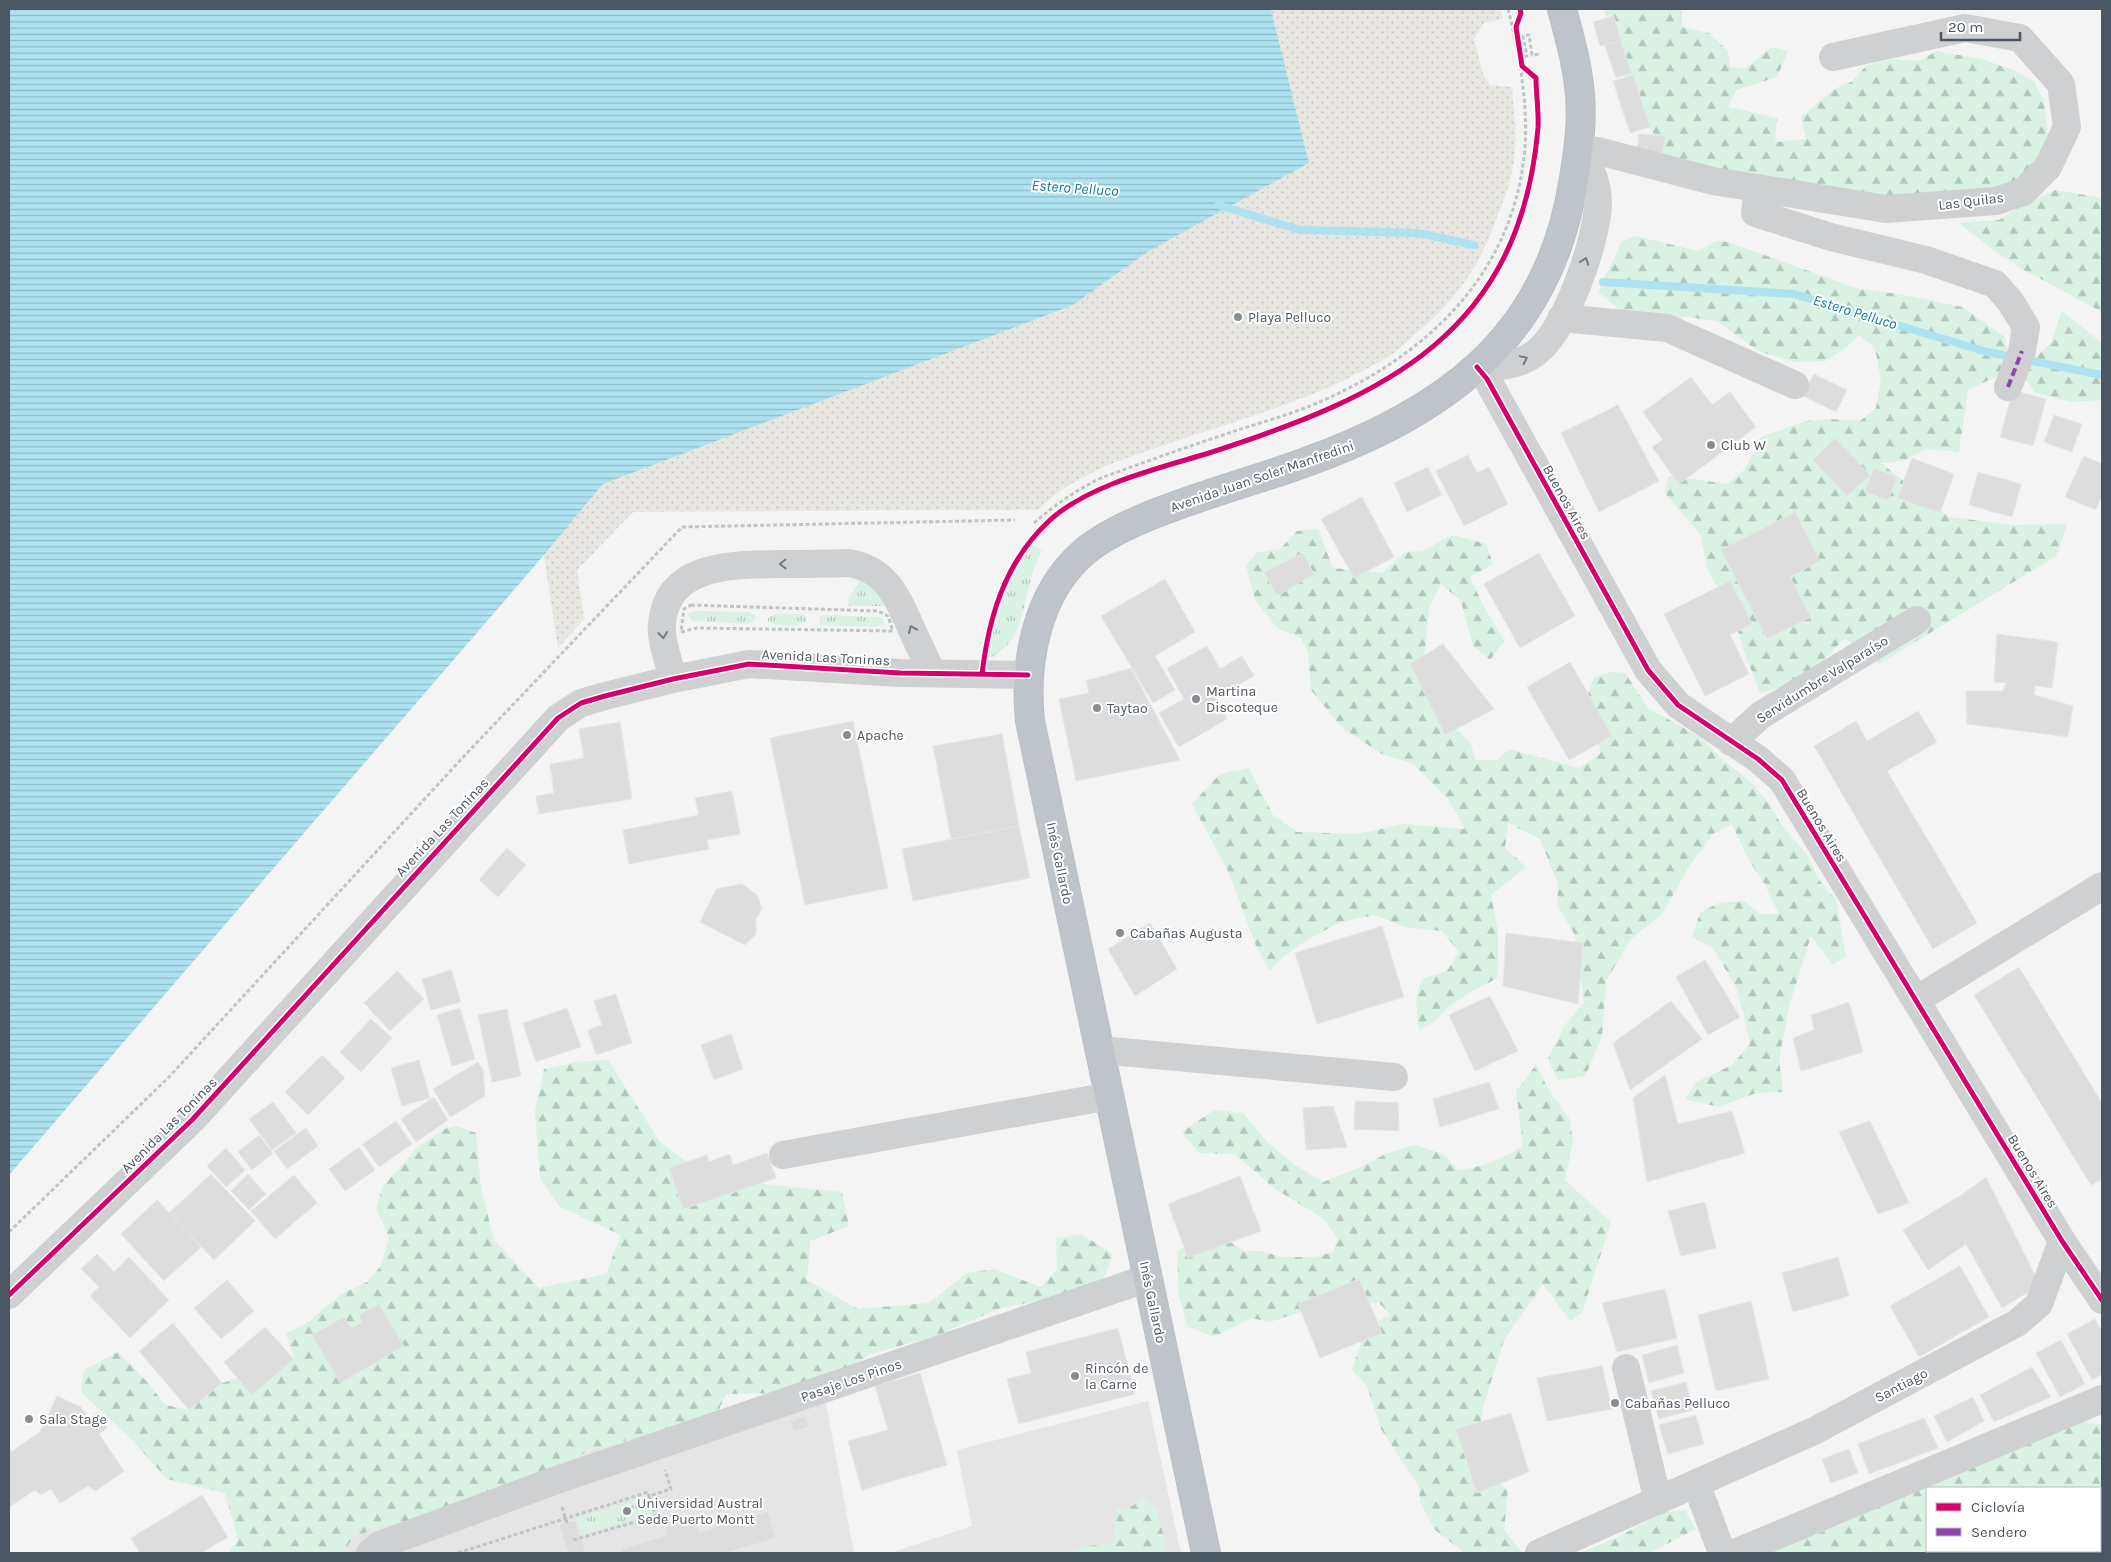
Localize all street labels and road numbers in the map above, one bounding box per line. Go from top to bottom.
street label: Las Quilas [1937,189,2005,214]
street label: Avenida Juan Soler Manfredini [1168,437,1356,516]
street label: Buenos Aires [1539,462,1594,543]
street label: Servidumbre Valparaíso [1753,632,1891,727]
street label: Avenida Las Toninas [761,646,891,669]
street label: Avenida Las Toninas [392,775,492,880]
street label: Buenos Aires [1793,785,1850,865]
street label: Inés Gallardo [1043,820,1077,906]
street label: Avenida Las Toninas [118,1074,221,1177]
street label: Buenos Aires [2004,1131,2061,1211]
street label: Inés Gallardo [1136,1259,1170,1345]
street label: Pasaje Los Pinos [798,1355,904,1406]
street label: Santiago [1872,1364,1931,1406]

